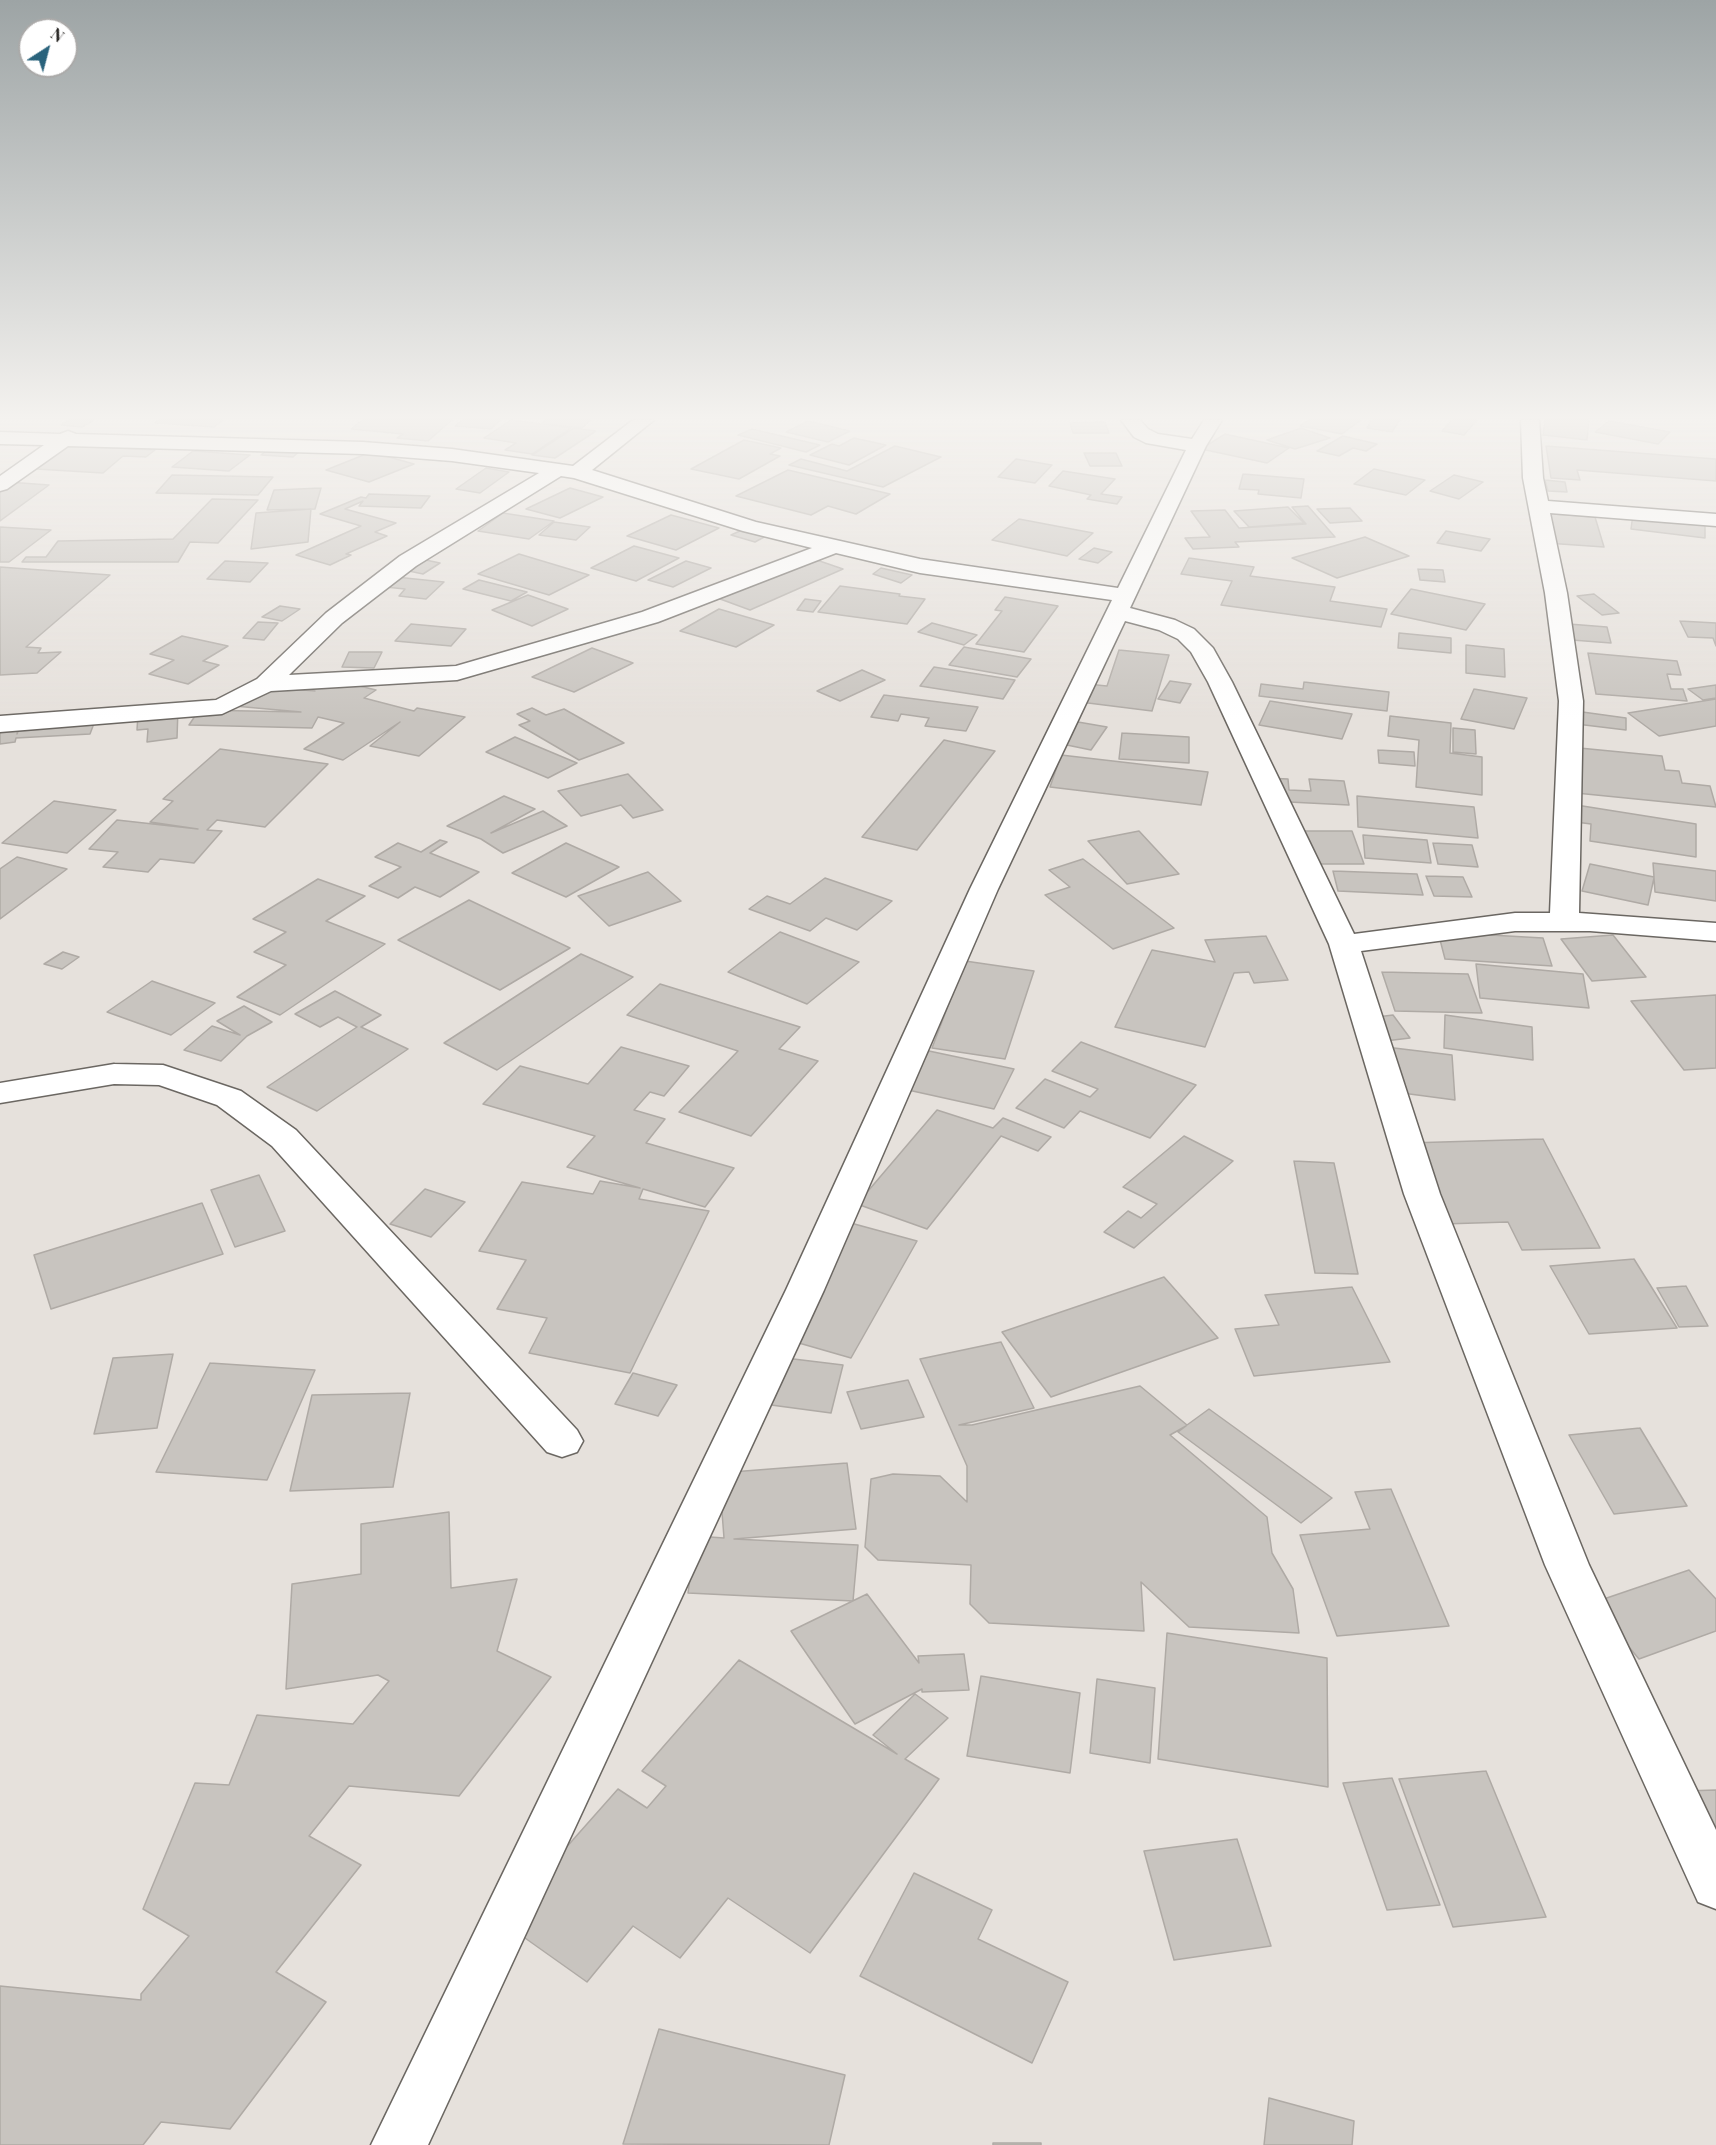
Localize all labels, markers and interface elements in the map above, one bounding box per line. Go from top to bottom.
north arrow [18,18,78,78]
text: N [47,23,69,47]

